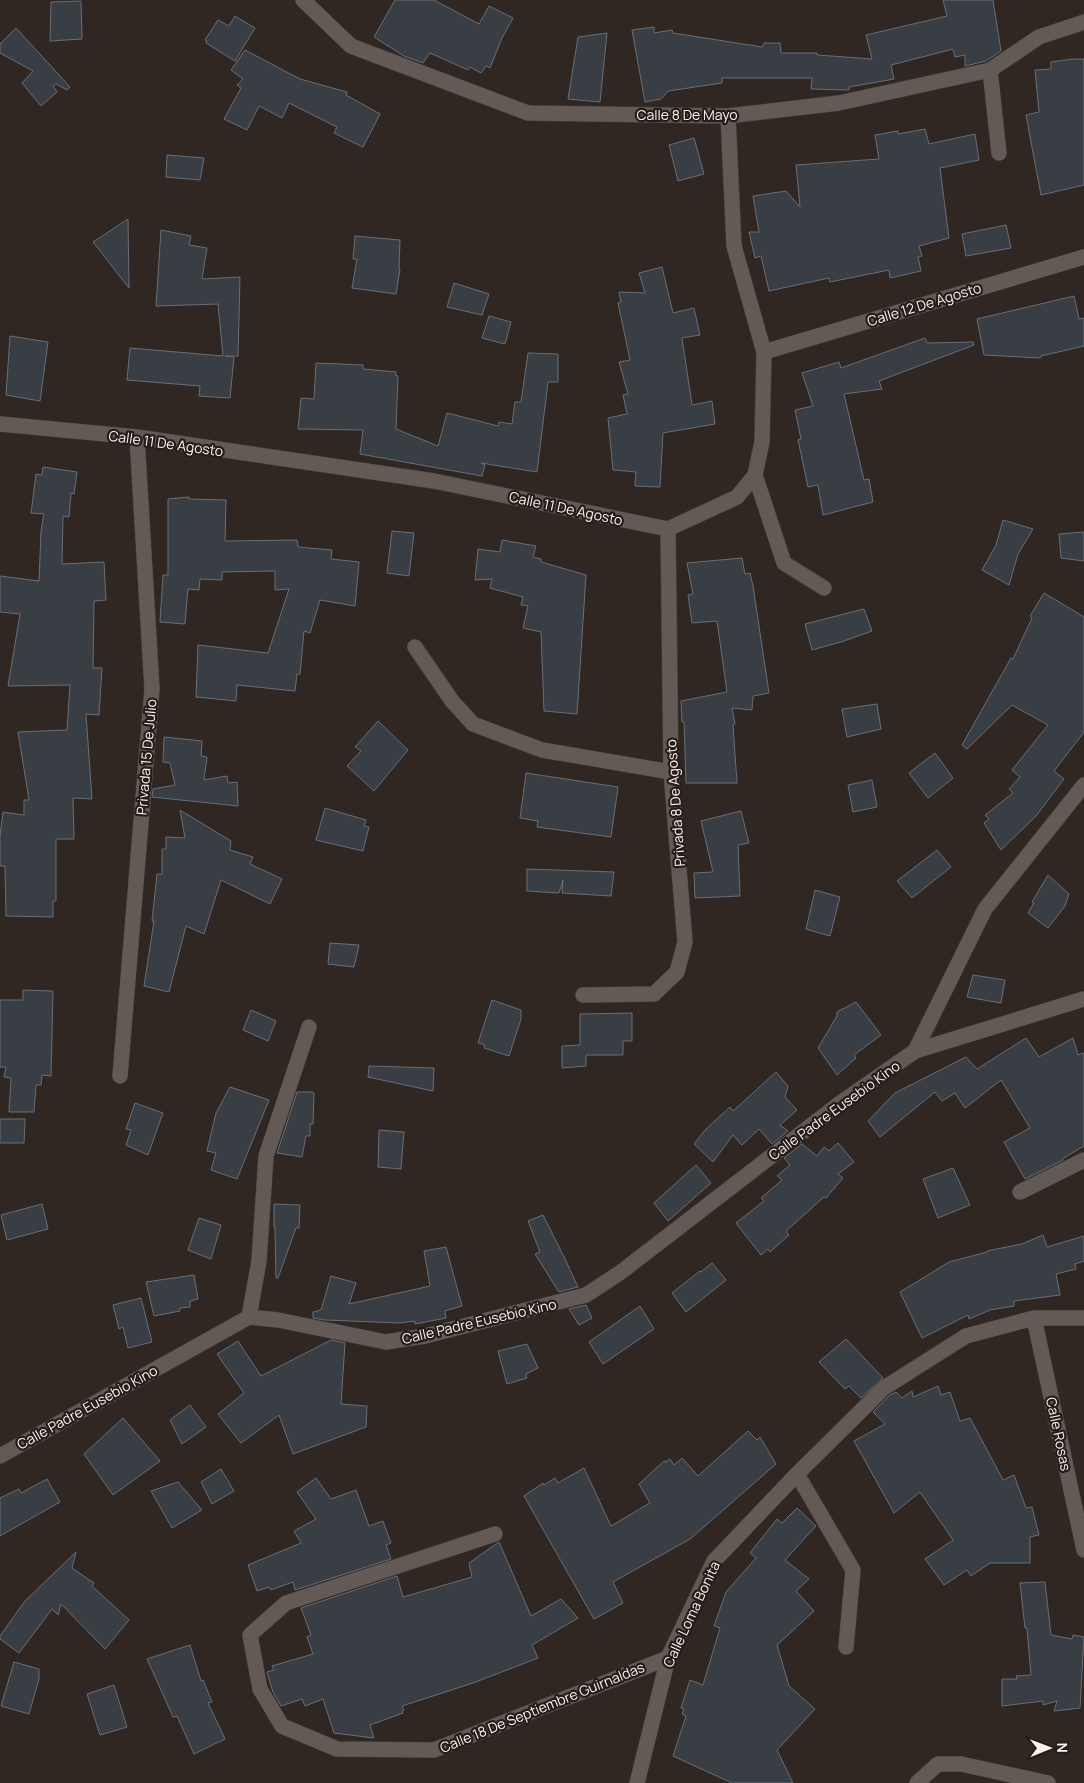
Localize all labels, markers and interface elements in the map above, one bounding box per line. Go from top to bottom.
street label: Calle 8 De Mayo [636,105,738,124]
street label: Calle 12 De Agosto [865,278,983,330]
street label: Calle 11 De Agosto [107,426,225,460]
street label: Calle 11 De Agosto [507,487,625,529]
street label: Privada 15 De Julio [131,698,161,816]
street label: Privada 8 De Agosto [661,739,689,867]
street label: Calle Padre Eusebio Kino [764,1056,904,1164]
street label: Calle Padre Eusebio Kino [400,1294,558,1348]
street label: Calle Padre Eusebio Kino [13,1360,161,1454]
street label: Calle Rosas [1042,1395,1076,1473]
street label: Calle Loma Bonita [658,1558,724,1670]
street label: Calle 18 De Septiembre Guirnaldas [437,1657,647,1757]
north arrow [1024,1723,1074,1773]
text: N [1053,1743,1072,1753]

